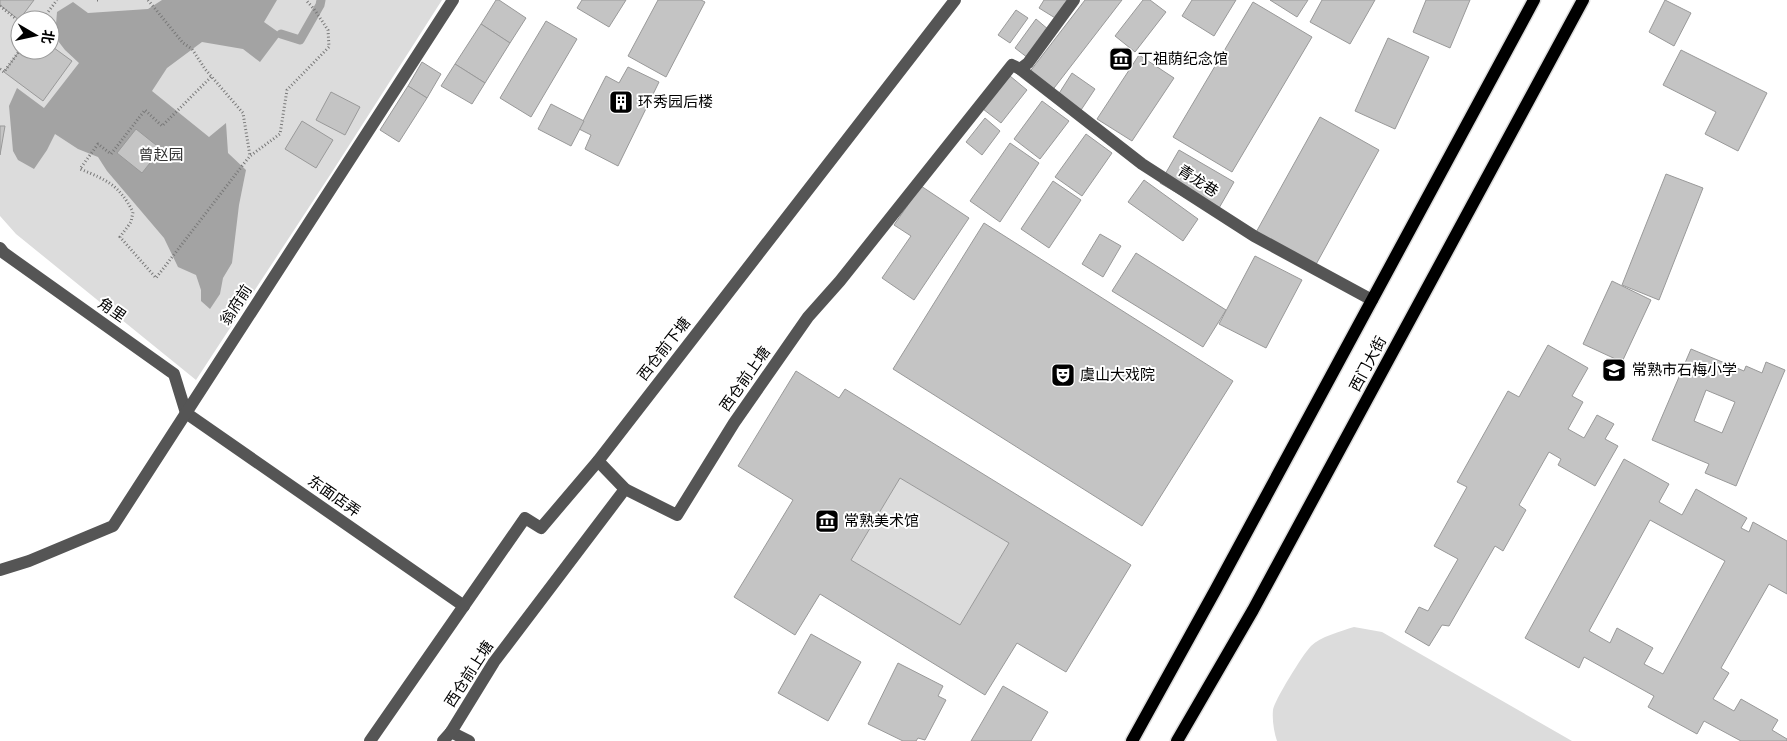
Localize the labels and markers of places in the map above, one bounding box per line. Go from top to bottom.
museum icon: 丁祖荫纪念馆 [1108,46,1134,72]
place label: 丁祖荫纪念馆 [1138,47,1228,70]
building icon: 环秀园后楼 [608,89,634,115]
place label: 环秀园后楼 [638,90,713,113]
school or university icon: 常熟市石梅小学 [1601,357,1627,383]
place label: 常熟市石梅小学 [1632,358,1737,381]
theatre icon: 虞山大戏院 [1050,362,1076,388]
place label: 虞山大戏院 [1080,363,1155,386]
museum icon: 常熟美术馆 [814,508,840,534]
place label: 常熟美术馆 [844,509,919,532]

